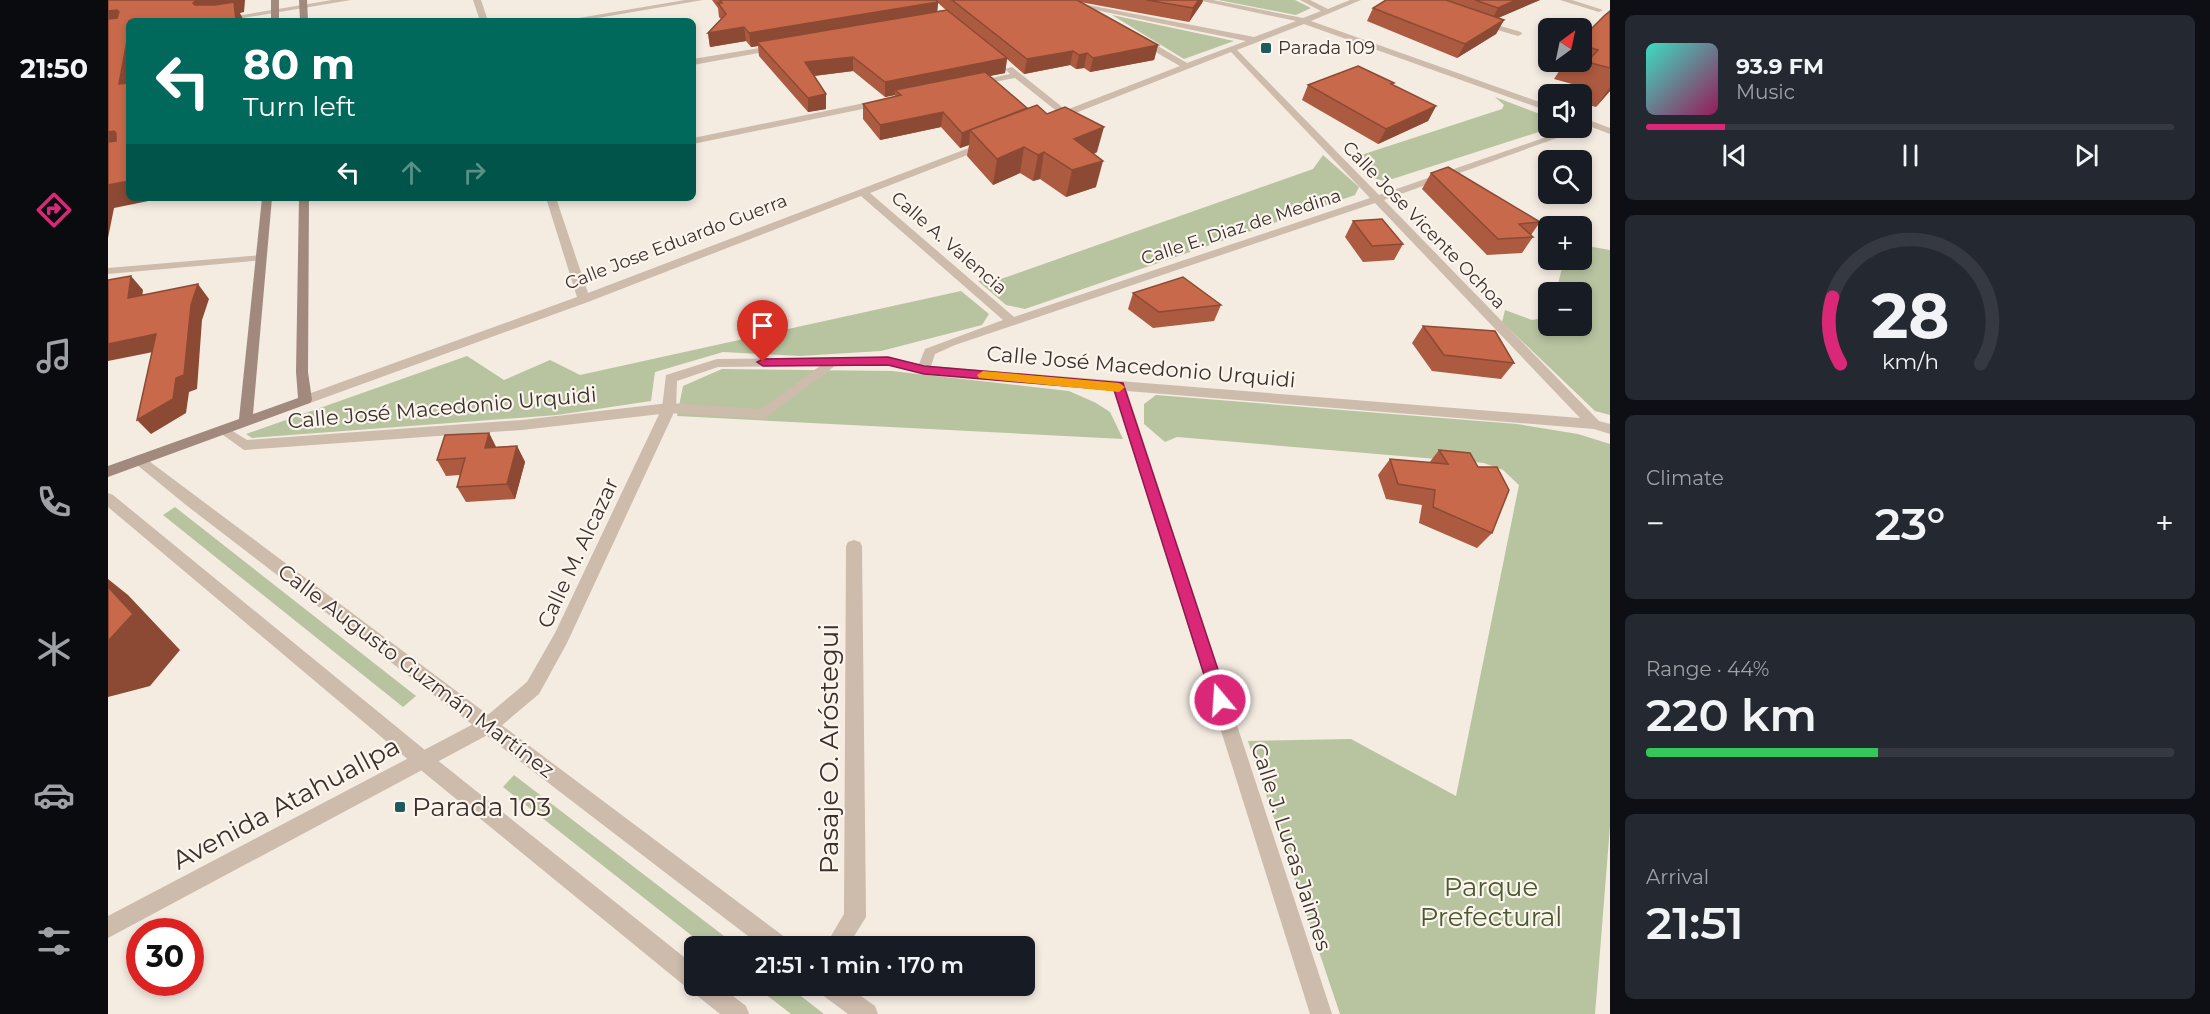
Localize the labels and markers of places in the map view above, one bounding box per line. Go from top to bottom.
place label: Parada 109 [1278,37,1375,59]
marker: Parada 109 [1259,41,1273,55]
pin [737,300,788,362]
place label: Parada 103 [412,791,551,823]
marker: Parada 103 [393,800,407,814]

